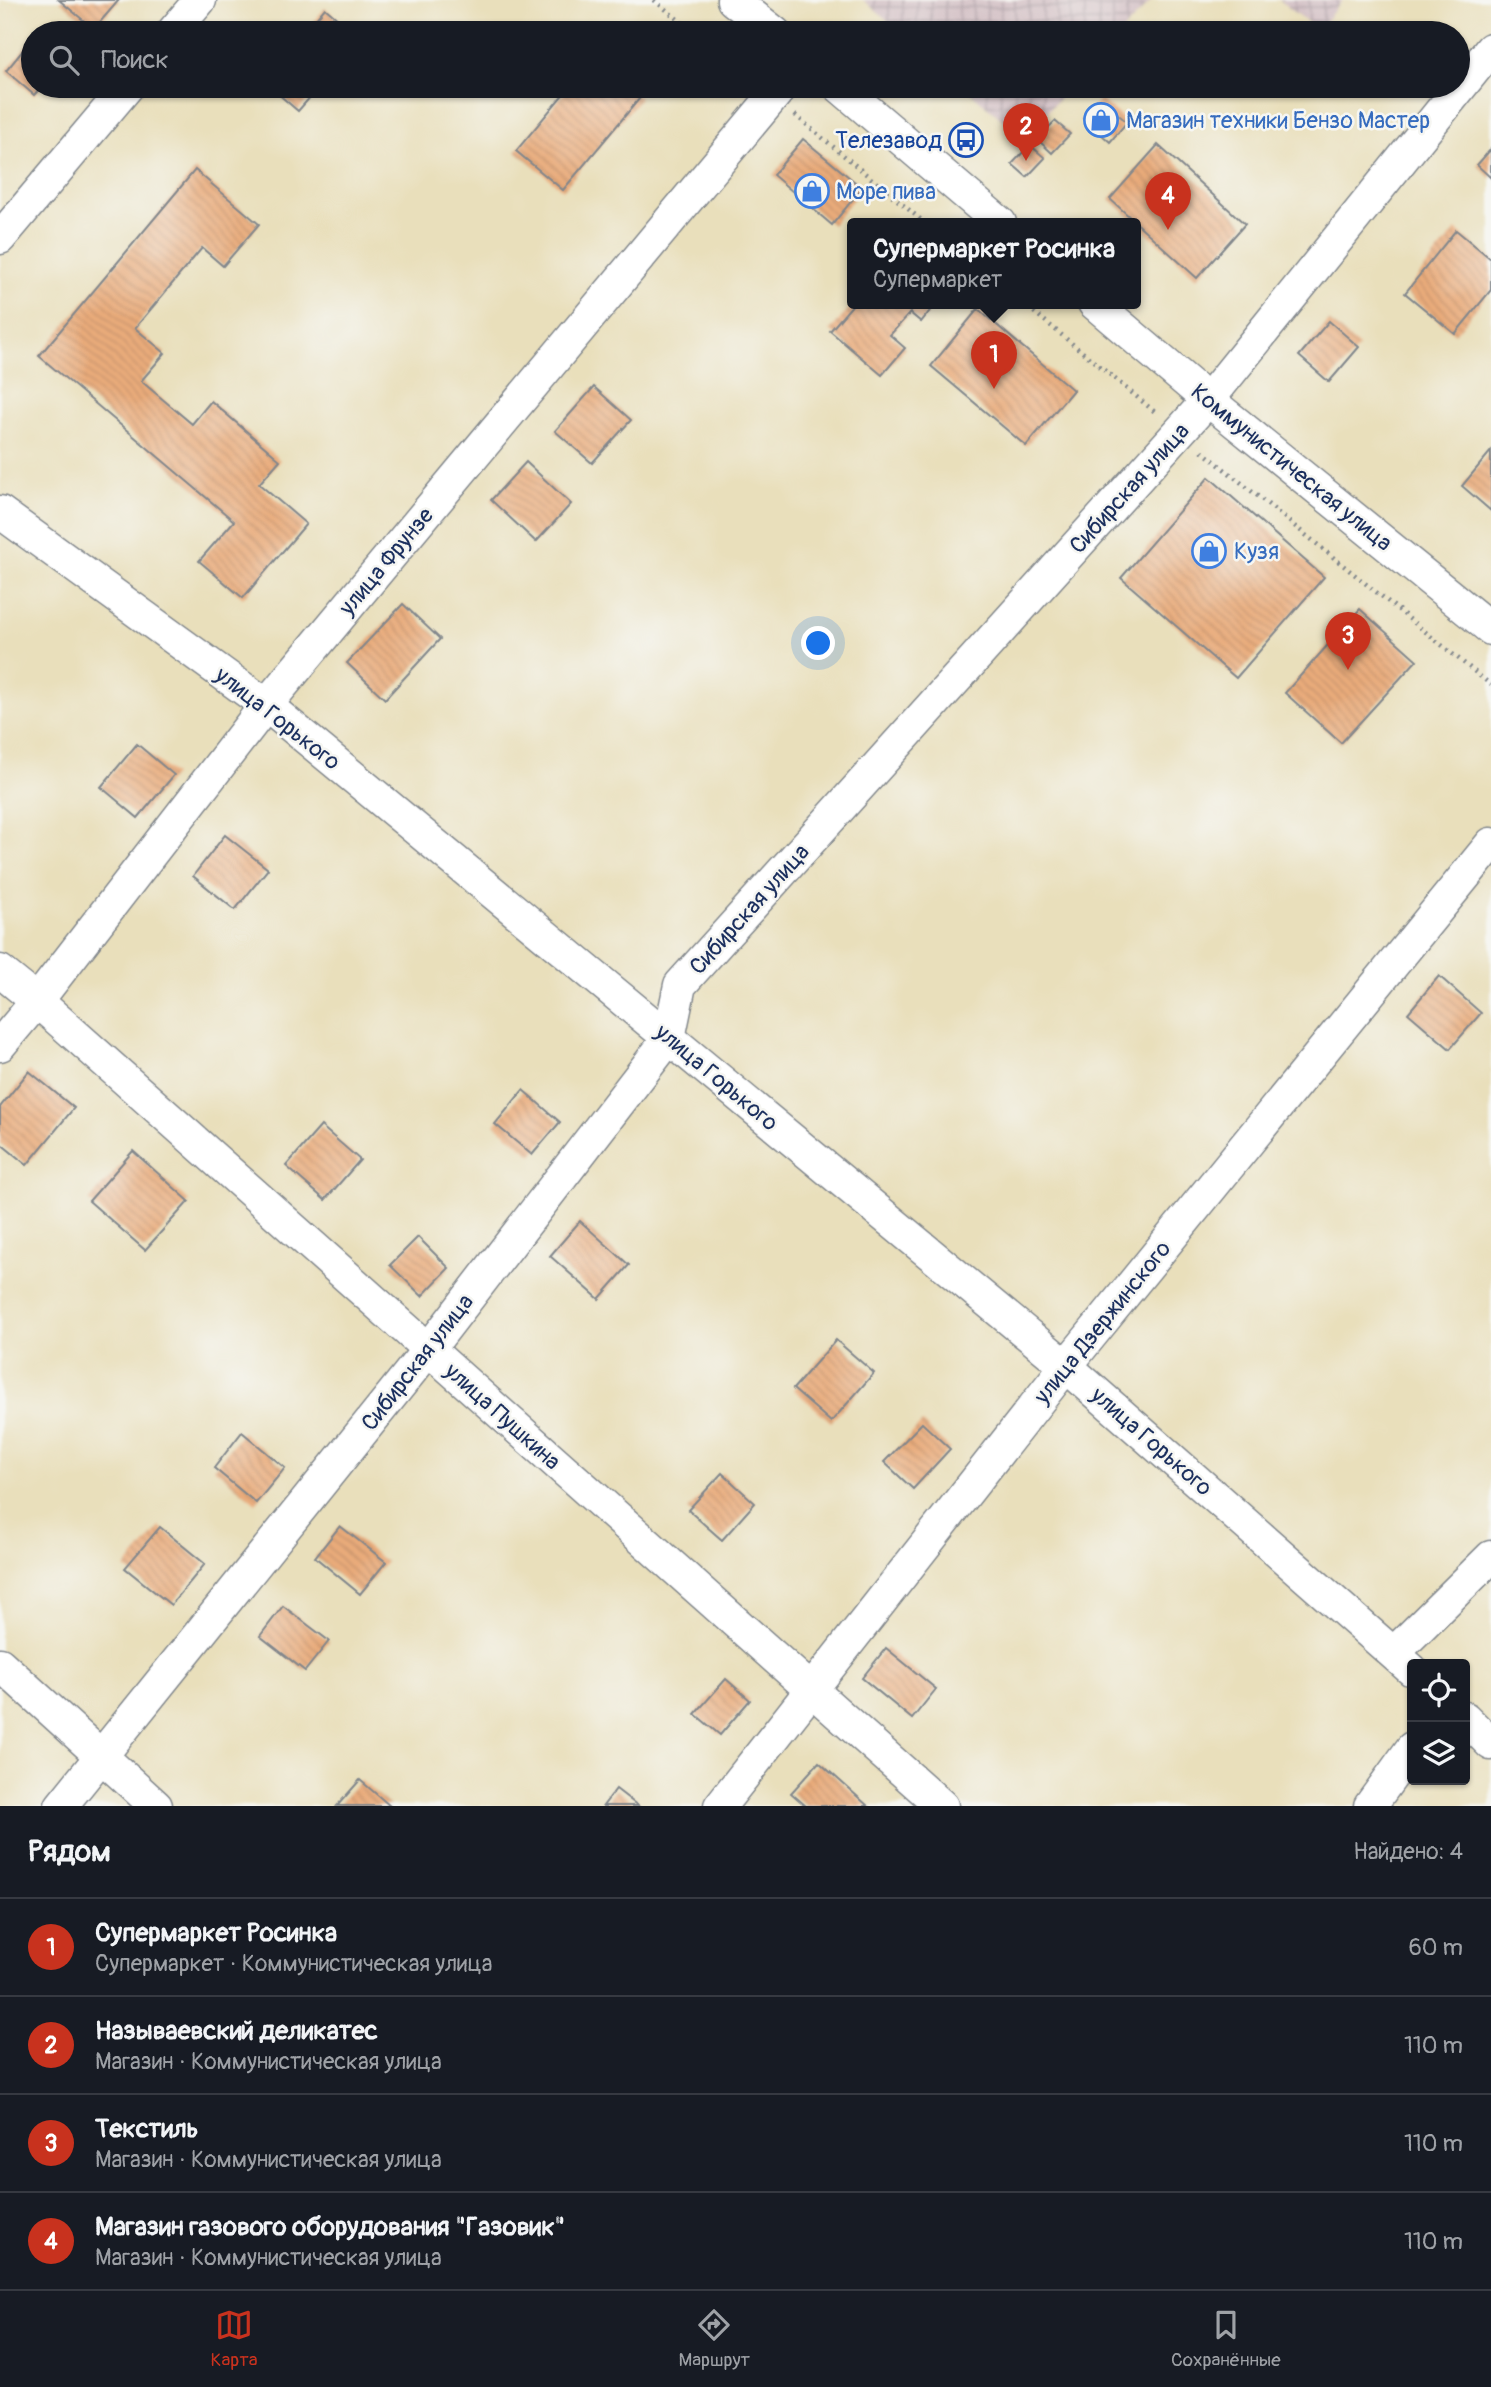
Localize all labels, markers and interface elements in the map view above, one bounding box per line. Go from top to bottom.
search box [21,21,1470,98]
icon: search [45,41,83,79]
text: Поиск [101,44,169,76]
shop icon: Магазин техники Бензо Мастер [1082,101,1120,139]
pin: 2 [1003,103,1049,161]
place label: Магазин техники Бензо Мастер [1126,106,1430,135]
bus stop icon: Телезавод [947,121,985,159]
place label: Телезавод [835,126,942,155]
shop icon: Море пива [793,172,831,210]
pin: 4 [1145,172,1191,230]
place label: Море пива [836,177,936,206]
popup [847,218,1141,309]
text: Супермаркет Росинка [873,233,1115,265]
text: Супермаркет [873,265,1002,294]
pin: 1 [971,331,1017,389]
street label: Коммунистическая улица [1185,377,1398,558]
street label: Сибирская улица [1063,417,1196,560]
street label: улица Фрунзе [332,501,440,622]
shop icon: Кузя [1190,532,1228,570]
place label: Кузя [1234,537,1279,566]
pin: 3 [1325,612,1371,670]
your location [801,626,835,660]
street label: улица Горького [208,660,346,776]
street label: Сибирская улица [683,838,816,981]
street label: улица Горького [649,1017,784,1137]
street label: улица Дзержинского [1027,1235,1177,1411]
street label: Сибирская улица [355,1288,480,1437]
street label: улица Пушкина [438,1356,567,1476]
street label: улица Горького [1084,1380,1218,1502]
map controls [1407,1659,1470,1785]
button: locate [1407,1659,1470,1722]
button: layers [1407,1722,1470,1785]
text: Рядом [28,1833,111,1870]
text: Найдено: 4 [1353,1837,1463,1866]
text: Супермаркет Росинка [95,1917,337,1949]
text: 1 [47,1933,56,1962]
text: 60 m [1408,1933,1463,1962]
text: Супермаркет · Коммунистическая улица [95,1949,492,1978]
text: Называевский деликатес [95,2015,378,2047]
text: 2 [45,2031,57,2060]
text: 110 m [1404,2031,1463,2060]
text: Магазин · Коммунистическая улица [95,2047,442,2076]
text: Текстиль [95,2113,199,2145]
text: 3 [45,2129,57,2158]
text: 110 m [1404,2129,1463,2158]
text: Магазин · Коммунистическая улица [95,2145,442,2174]
text: Магазин газового оборудования "Газовик" [95,2211,565,2243]
text: 4 [44,2227,58,2256]
text: 110 m [1404,2227,1463,2256]
text: Магазин · Коммунистическая улица [95,2243,442,2272]
tab: Карта [210,2306,258,2372]
tab: Маршрут [679,2306,750,2372]
tab: Сохранённые [1171,2306,1281,2372]

